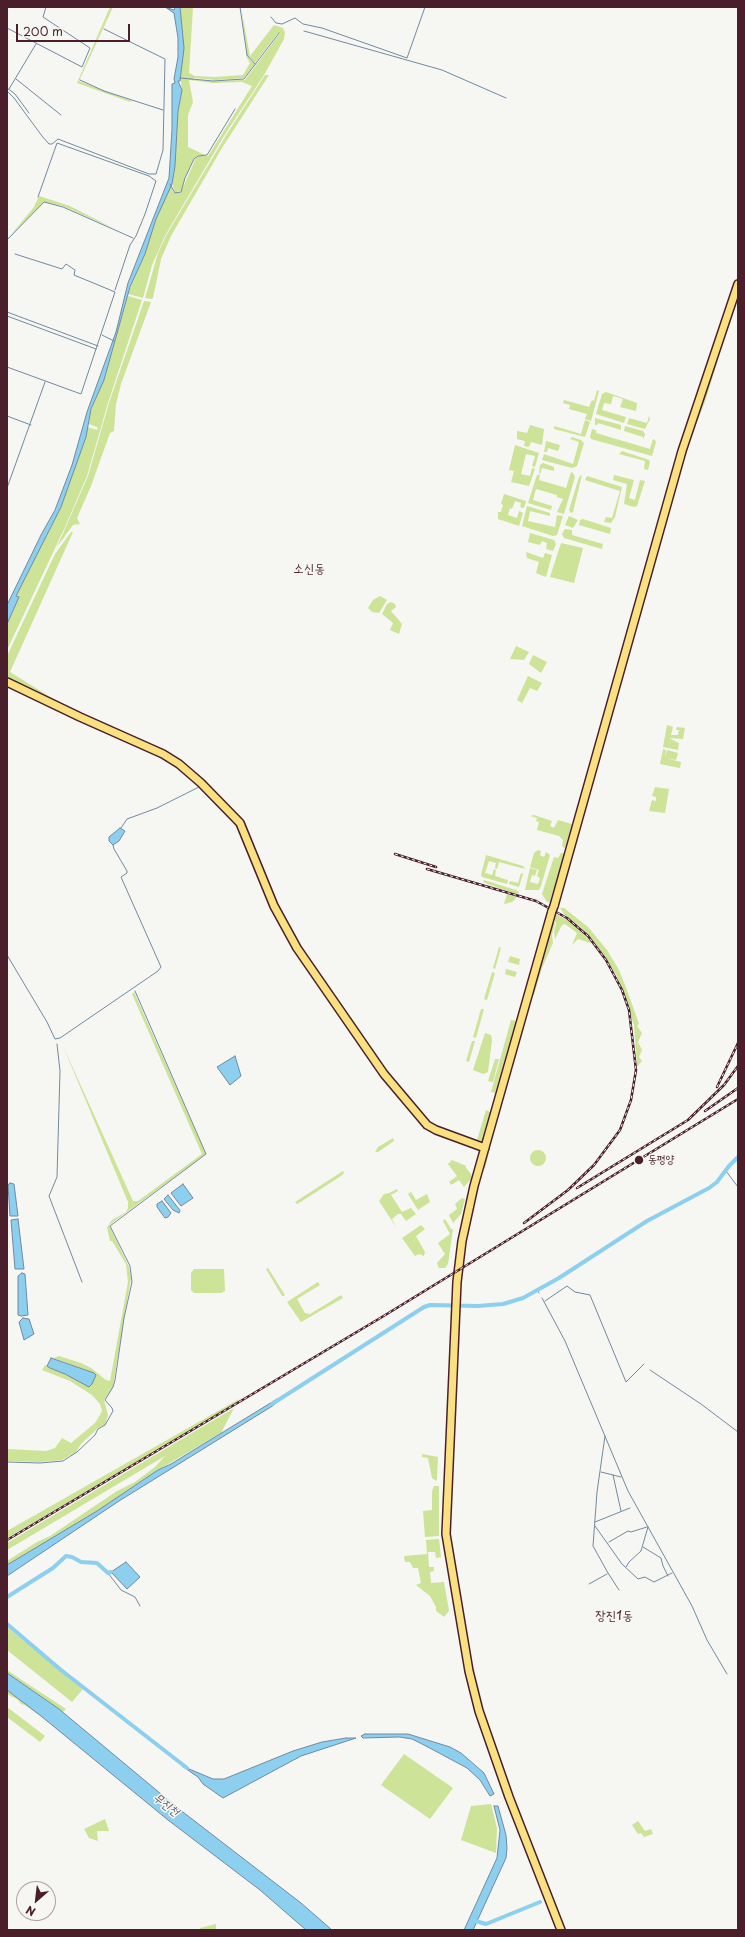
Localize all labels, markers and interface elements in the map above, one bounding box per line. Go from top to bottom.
scale bar [18,16,132,42]
text: 200 m [23,22,63,40]
district label: 소신동 [293,561,325,577]
place label: 동평양 [648,1153,675,1167]
marker: 동평양 [633,1154,645,1166]
district label: 장진1동 [595,1608,633,1624]
water label: 무진천 [150,1790,182,1820]
north arrow [16,1881,56,1921]
text: N [23,1902,38,1921]

